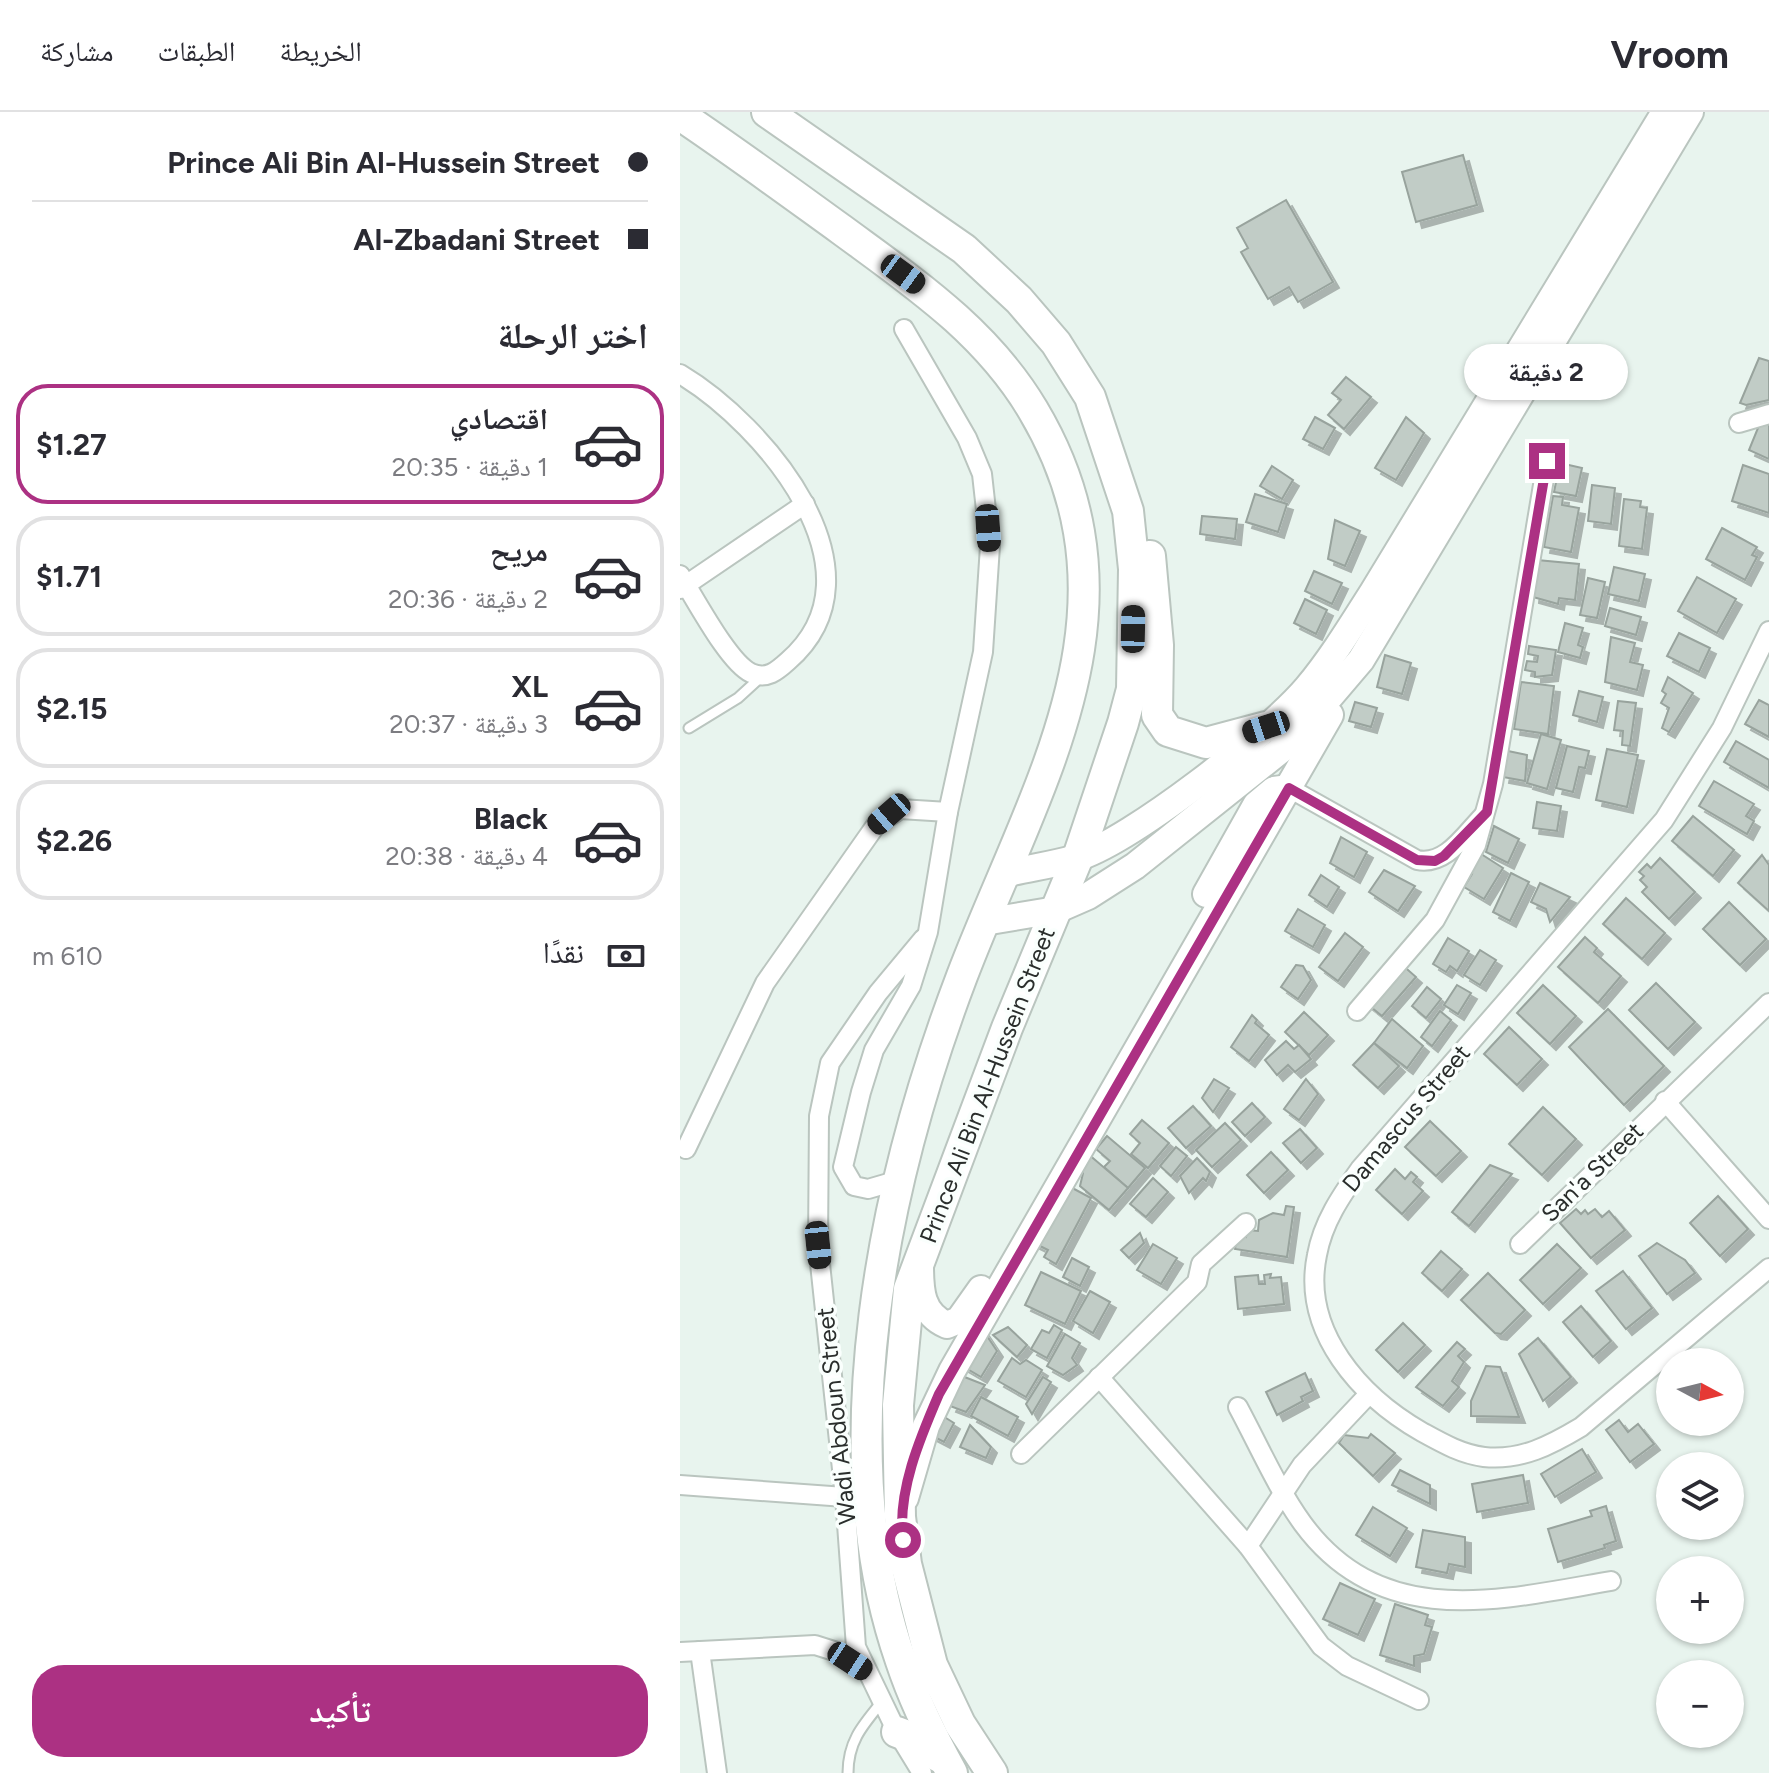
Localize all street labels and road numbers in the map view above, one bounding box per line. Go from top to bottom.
street label: Prince Ali Bin Al-Hussein Street [913,923,1061,1247]
street label: Damascus Street [1336,1038,1476,1198]
street label: San'a Street [1535,1116,1649,1228]
street label: Wadi Abdoun Street [810,1306,862,1526]

